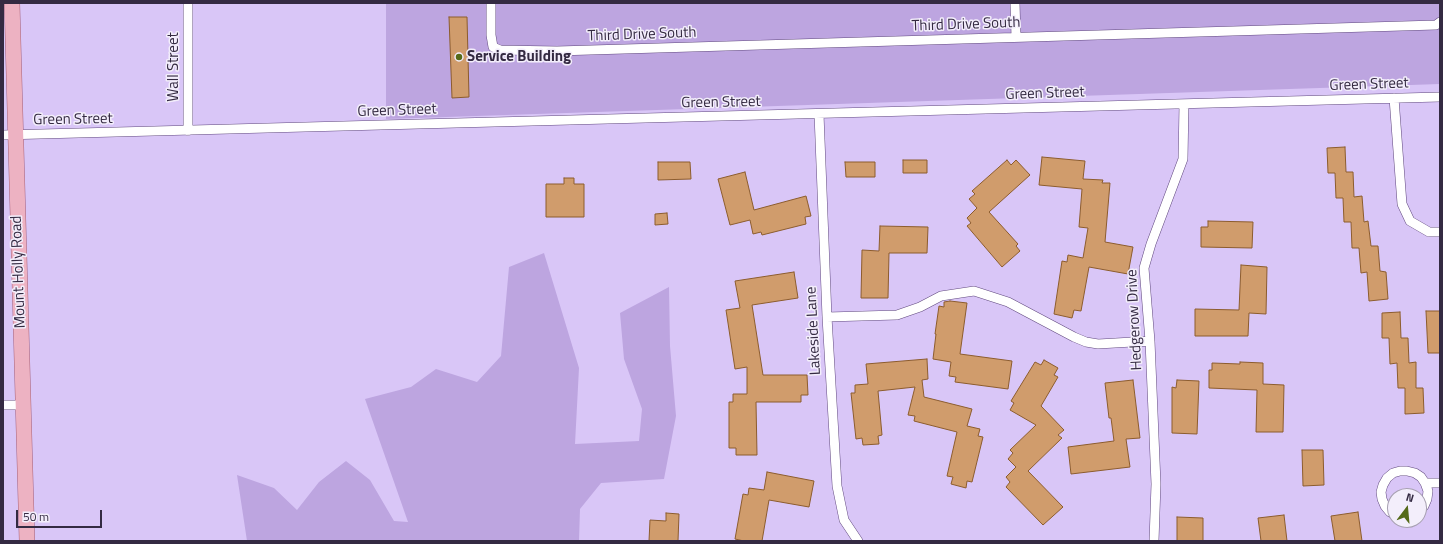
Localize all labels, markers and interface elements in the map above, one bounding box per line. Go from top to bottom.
street label: Third Drive South [911,14,1021,36]
street label: Third Drive South [587,24,697,46]
street label: Wall Street [165,32,183,102]
place label: Service Building [467,48,571,66]
marker: Service Building [454,52,464,62]
street label: Green Street [1329,75,1409,95]
street label: Green Street [1005,84,1085,104]
street label: Green Street [681,93,761,113]
street label: Green Street [357,101,437,121]
street label: Green Street [33,110,113,130]
street label: Mount Holly Road [8,215,30,329]
street label: Hedgerow Drive [1123,269,1147,371]
street label: Lakeside Lane [803,286,825,376]
north arrow [1387,488,1427,528]
text: N [1404,489,1416,506]
scale bar [18,502,104,528]
text: 50 m [23,507,49,526]

